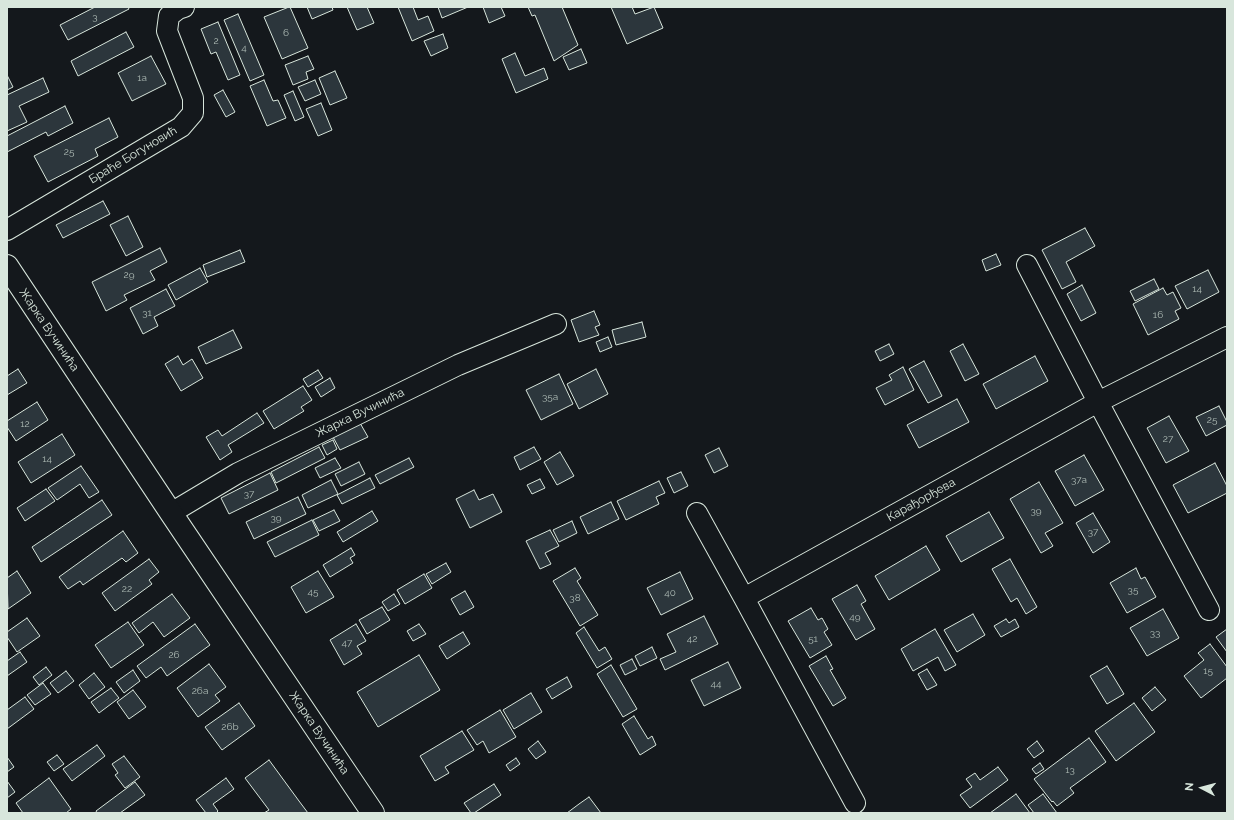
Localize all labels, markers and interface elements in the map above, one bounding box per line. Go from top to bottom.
house number: 3 [92,11,98,23]
house number: 6 [283,27,289,39]
house number: 2 [213,35,219,47]
house number: 4 [241,42,247,54]
house number: 1a [137,72,147,84]
street label: Браће Богуновић [86,123,180,187]
house number: 25 [64,146,74,158]
house number: 29 [123,269,135,281]
house number: 14 [1192,283,1202,295]
street label: Жарка Вучинића [16,286,82,374]
house number: 31 [142,307,152,319]
house number: 16 [1153,309,1163,321]
street label: Жарка Вучинића [313,385,407,441]
house number: 35a [542,391,558,403]
house number: 25 [1207,414,1217,426]
house number: 12 [20,418,30,430]
house number: 27 [1163,433,1173,445]
house number: 14 [42,453,52,465]
house number: 37a [1071,474,1087,486]
street label: Карађорђева [884,475,958,525]
house number: 37 [244,488,254,500]
house number: 39 [1030,505,1042,517]
house number: 39 [270,512,282,524]
house number: 37 [1088,526,1098,538]
house number: 22 [122,583,132,595]
house number: 35 [1128,584,1138,596]
house number: 45 [308,586,318,598]
house number: 40 [664,587,676,599]
house number: 38 [569,592,581,604]
house number: 49 [849,611,861,623]
house number: 33 [1150,627,1160,639]
house number: 42 [687,633,697,645]
house number: 51 [808,633,818,645]
house number: 47 [342,637,352,649]
house number: 26 [168,649,180,661]
house number: 15 [1203,665,1213,677]
house number: 44 [711,678,721,690]
house number: 26a [192,685,208,697]
street label: Жарка Вучинића [286,689,352,777]
house number: 26b [221,721,239,733]
house number: 13 [1065,764,1075,776]
north arrow [1182,768,1222,808]
text: N [1183,782,1196,792]

